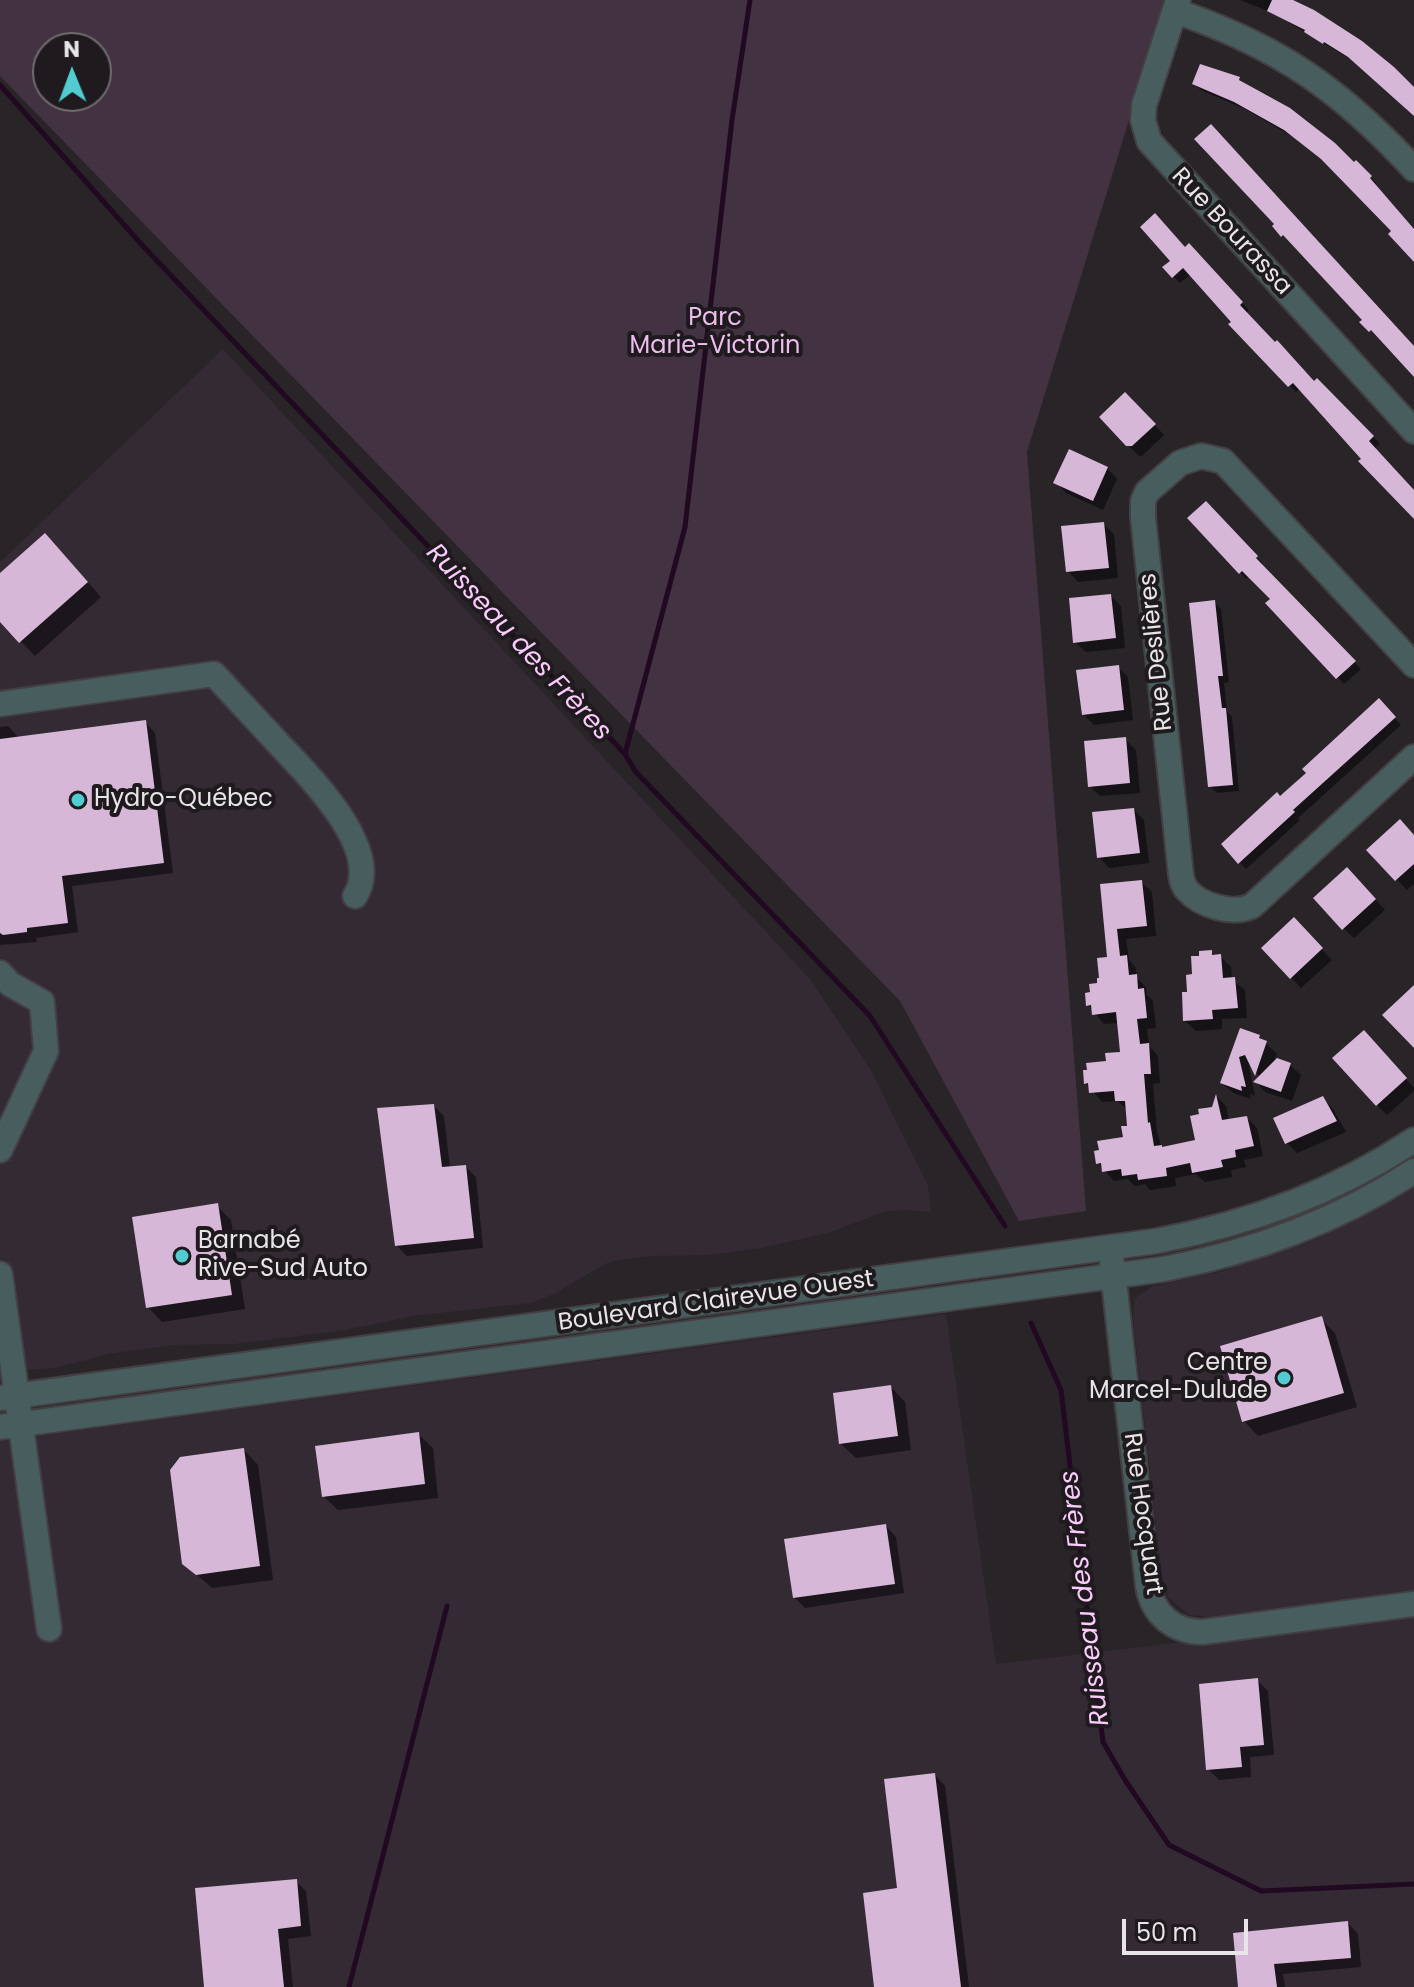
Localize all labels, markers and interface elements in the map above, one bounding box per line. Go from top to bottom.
north arrow [32,32,112,112]
text: N [63,34,80,65]
street label: Rue Bourassa [1165,163,1297,301]
park label: Parc Marie-Victorin [630,305,800,361]
water label: Ruisseau des Frères [419,538,617,748]
street label: Rue Deslières [1134,572,1180,732]
place label: Hydro-Québec [94,786,273,814]
marker: Hydro-Québec [69,791,87,809]
place label: Barnabé Rive-Sud Auto [198,1228,368,1284]
marker: Barnabé Rive-Sud Auto [173,1247,191,1265]
street label: Boulevard Clairevue Ouest [556,1266,876,1338]
place label: Centre Marcel-Dulude [1089,1350,1268,1406]
marker: Centre Marcel-Dulude [1275,1369,1293,1387]
street label: Rue Hocquart [1116,1431,1168,1597]
water label: Ruisseau des Frères [1055,1468,1117,1728]
scale bar [1126,1903,1252,1953]
text: 50 m [1136,1916,1197,1949]

